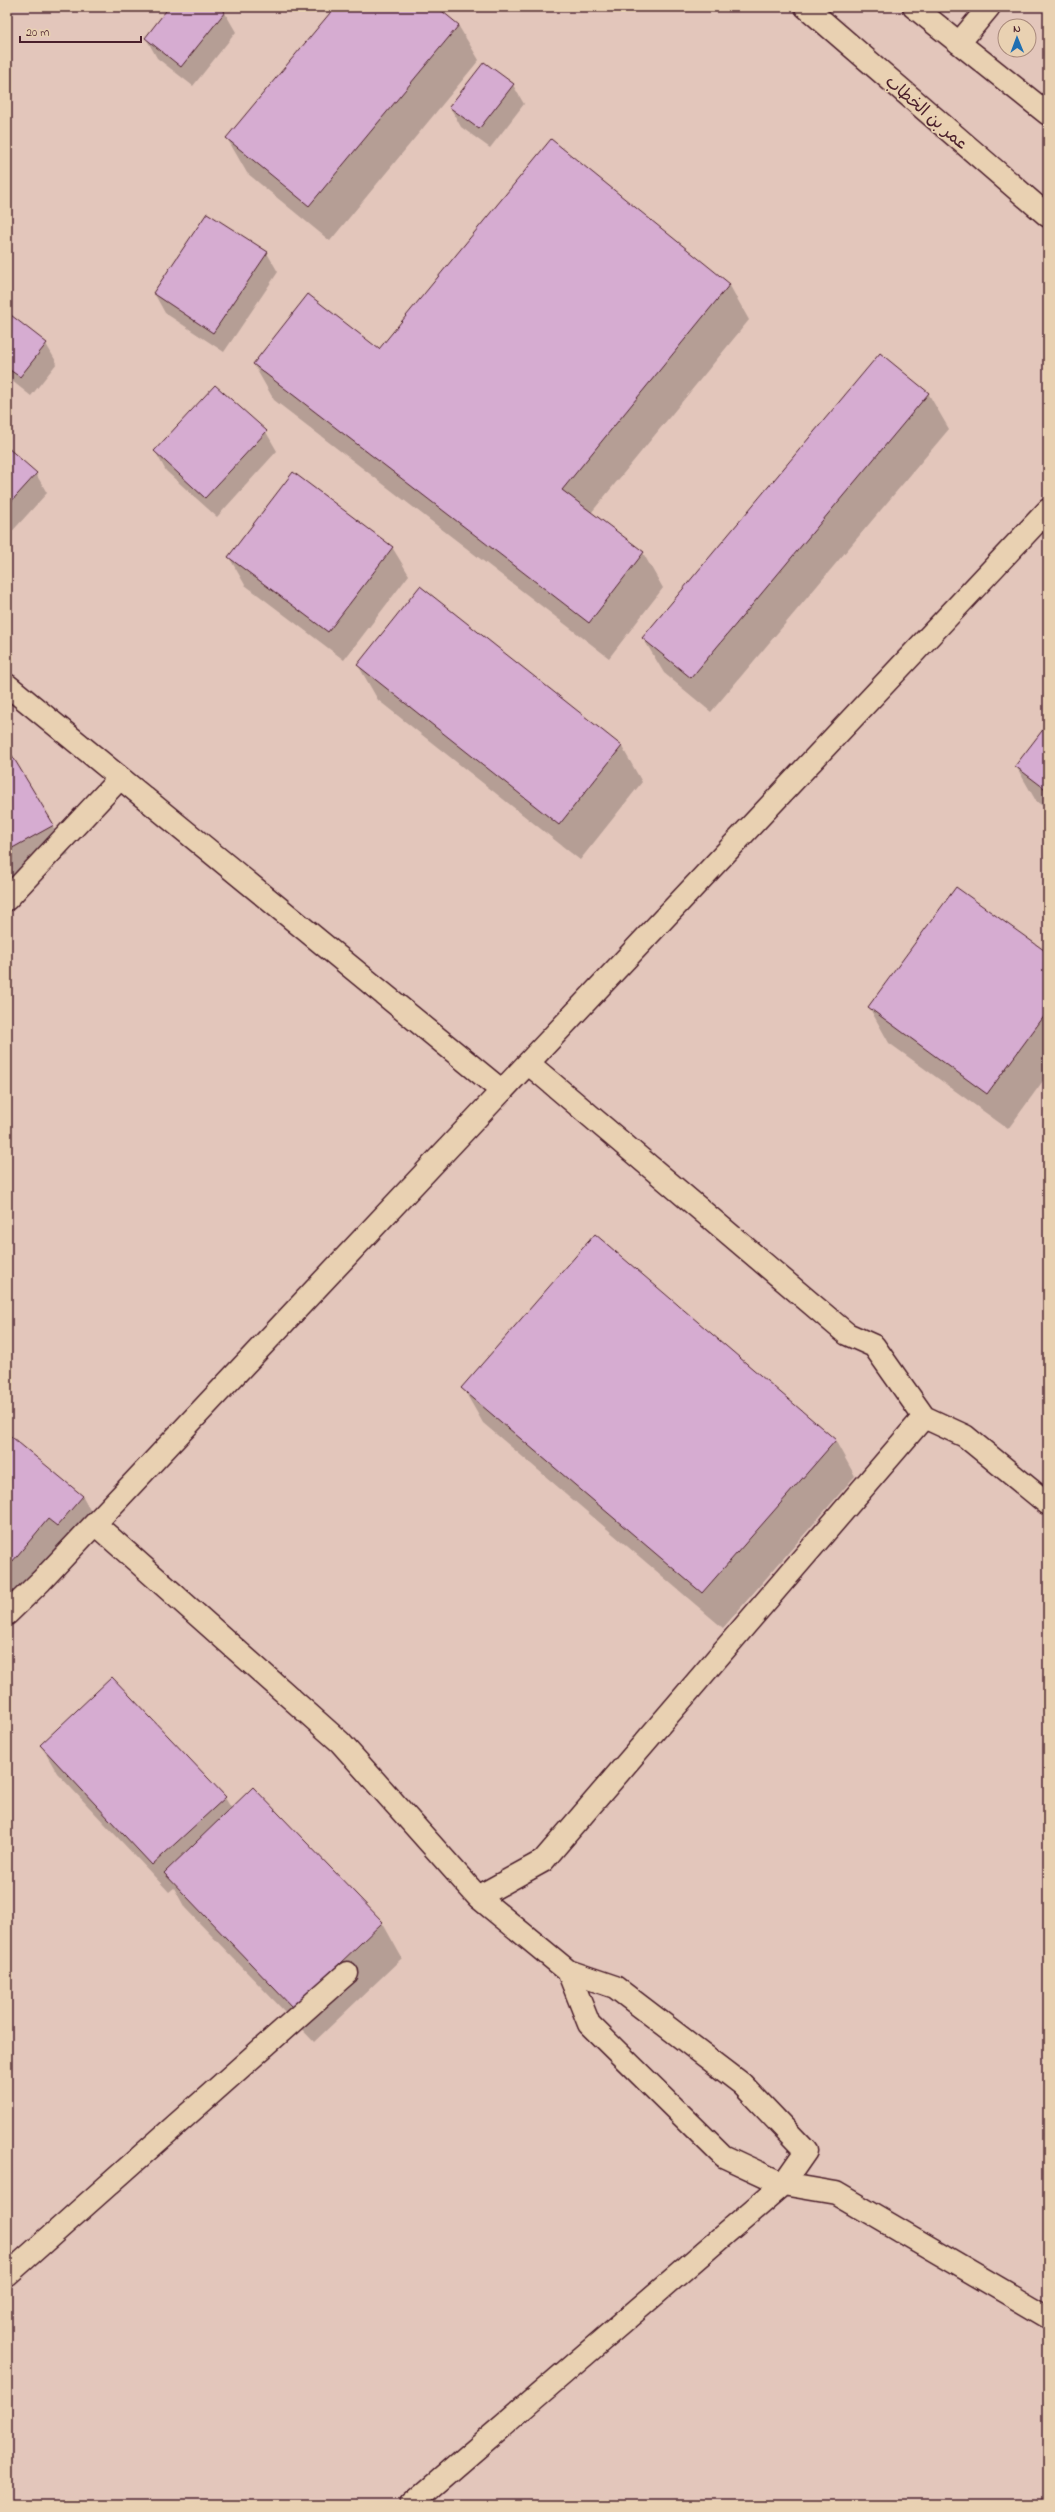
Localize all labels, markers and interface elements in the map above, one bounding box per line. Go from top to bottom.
scale bar [20,18,141,44]
north arrow [997,18,1037,58]
text: N [1013,21,1021,37]
text: 20 m [26,24,49,42]
street label: عمر بن الخطاب [879,70,973,156]

